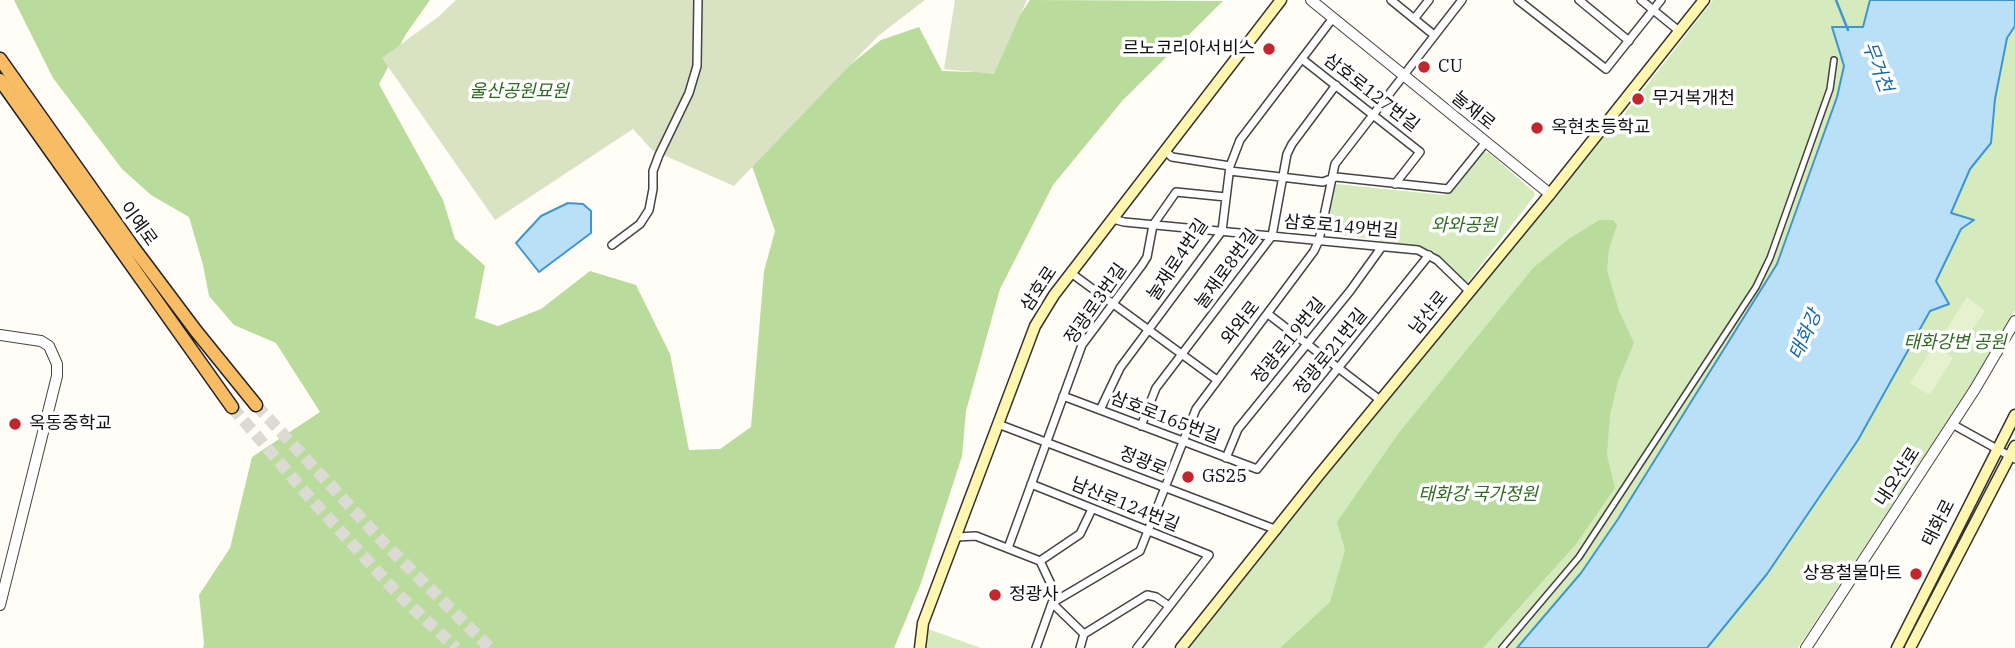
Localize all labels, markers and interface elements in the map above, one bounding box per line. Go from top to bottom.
place label: 르노코리아서비스 [1123,38,1255,60]
water label: 무거천 [1857,38,1897,96]
marker: 르노코리아서비스 [1261,41,1277,57]
street label: 삼호로127번길 [1319,49,1423,137]
place label: CU [1438,56,1463,78]
marker: CU [1416,59,1432,75]
park label: 울산공원묘원 [469,81,569,103]
street label: 눌재로 [1447,87,1499,135]
place label: 무거복개천 [1652,88,1735,110]
marker: 무거복개천 [1630,91,1646,107]
place label: 옥현초등학교 [1551,117,1650,139]
marker: 옥현초등학교 [1529,120,1545,136]
street label: 이예로 [115,198,161,250]
street label: 삼호로149번길 [1283,211,1399,243]
street label: 눌재로4번길 [1143,215,1213,305]
park label: 와와공원 [1431,215,1497,237]
street label: 눌재로8번길 [1191,225,1263,313]
street label: 정광로3번길 [1060,259,1132,349]
street label: 삼호로 [1016,262,1062,316]
street label: 남산로 [1405,287,1453,339]
street label: 정광로19번길 [1248,294,1330,388]
street label: 와와로 [1217,297,1265,349]
street label: 정광로21번길 [1290,305,1372,399]
water label: 태화강 [1785,306,1827,364]
park label: 태화강변 공원 [1903,332,2007,354]
street label: 삼호로165번길 [1107,387,1223,449]
place label: 옥동중학교 [29,413,112,435]
marker: 옥동중학교 [7,416,23,432]
street label: 정광로 [1116,443,1170,481]
street label: 내오산로 [1871,443,1925,511]
place label: GS25 [1202,466,1247,488]
marker: GS25 [1180,469,1196,485]
street label: 남산로124번길 [1068,473,1182,537]
park label: 태화강 국가정원 [1418,484,1538,506]
street label: 태화로 [1918,496,1960,550]
place label: 상용철물마트 [1803,563,1902,585]
marker: 상용철물마트 [1908,566,1924,582]
place label: 정광사 [1009,584,1059,606]
marker: 정광사 [987,587,1003,603]

